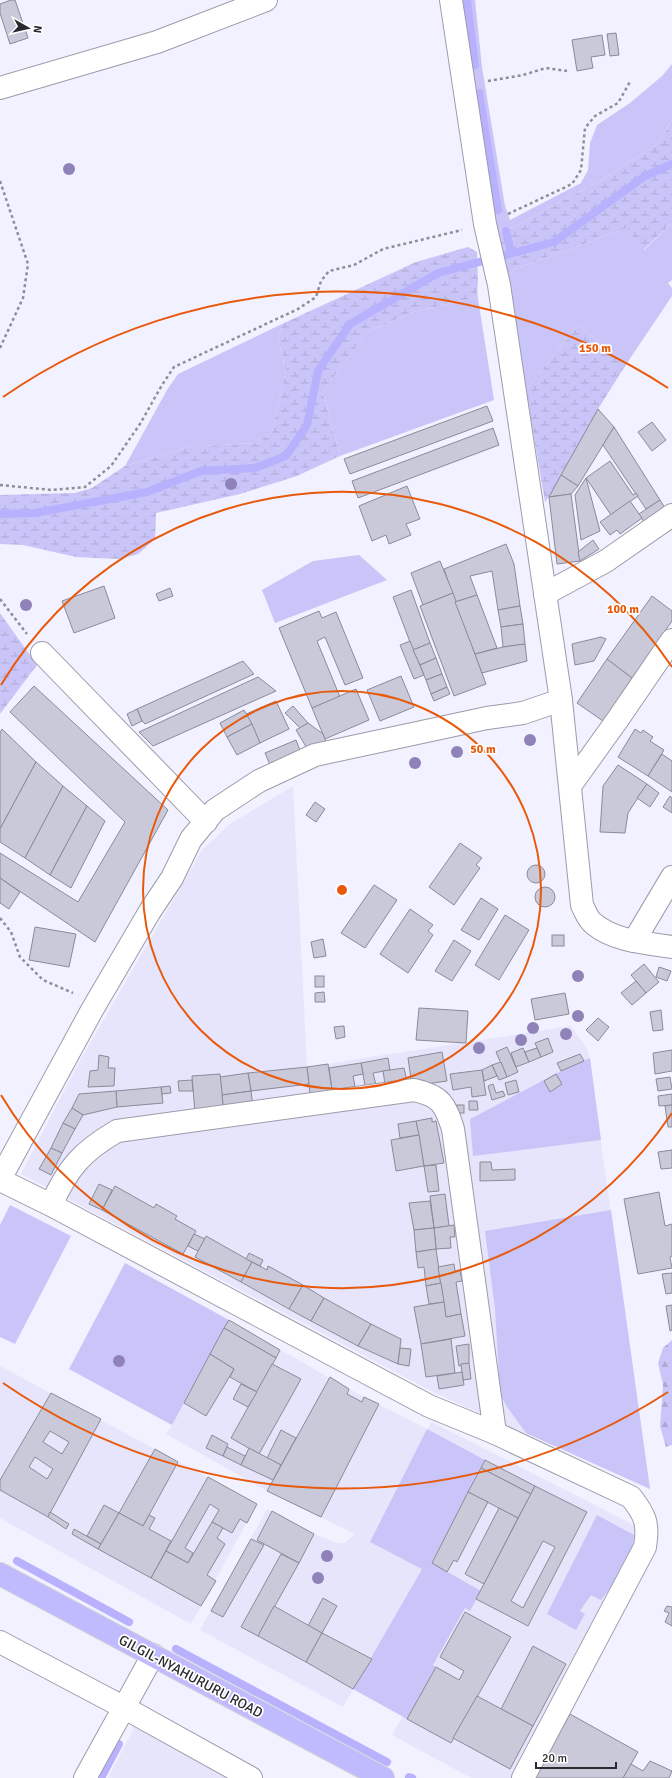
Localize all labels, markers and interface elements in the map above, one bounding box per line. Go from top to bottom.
north arrow [8,8,48,48]
text: N [30,25,44,34]
text: 150 m [579,341,611,356]
text: 100 m [607,602,639,617]
text: 50 m [470,742,496,757]
centre of rings [335,883,349,897]
street label: GILGIL-NYAHURURU ROAD [116,1631,266,1722]
scale bar [536,1744,616,1770]
text: 20 m [542,1751,567,1766]

